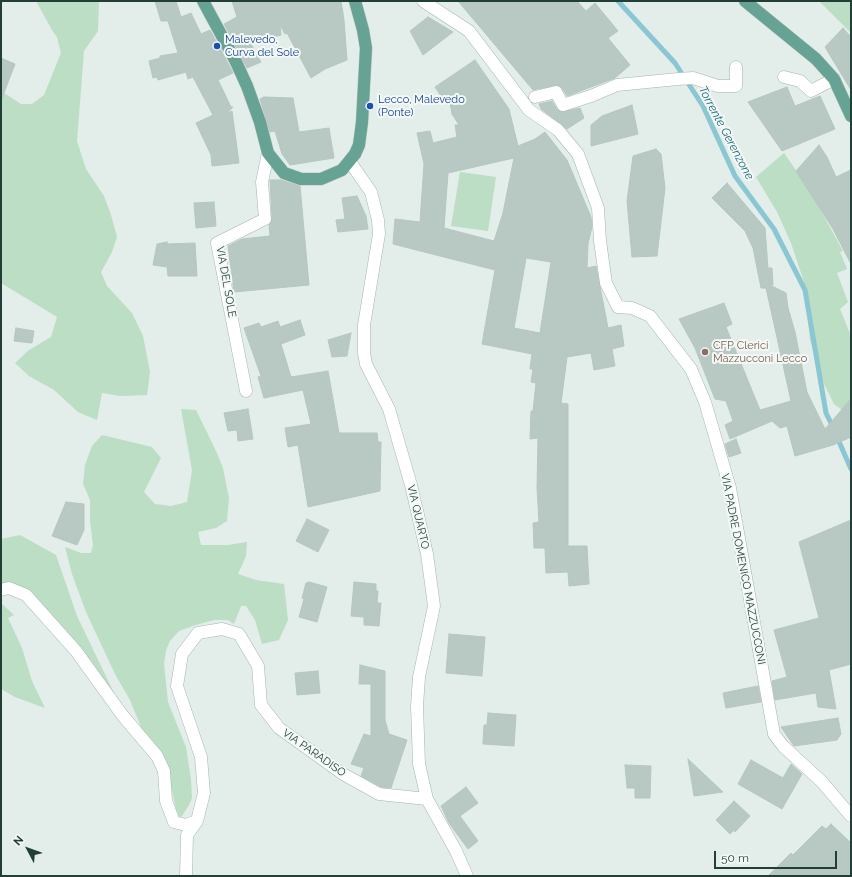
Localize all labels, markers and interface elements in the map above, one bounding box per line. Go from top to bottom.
place label: Malevedo, Curva del Sole [225,33,299,59]
marker: Malevedo, Curva del Sole [212,41,222,51]
water label: Torrente Gerenzone [695,84,757,182]
place label: Lecco, Malevedo (Ponte) [378,93,465,119]
marker: Lecco, Malevedo (Ponte) [365,101,375,111]
street label: VIA DEL SOLE [213,245,239,319]
place label: CFP Clerici Mazzucconi Lecco [713,339,807,365]
marker: CFP Clerici Mazzucconi Lecco [700,347,710,357]
street label: VIA PADRE DOMENICO MAZZUCCONI [718,472,768,666]
street label: VIA QUARTO [404,483,432,551]
street label: VIA PARADISO [280,726,348,780]
north arrow [8,829,48,869]
text: N [11,833,26,848]
scale bar [716,843,839,869]
text: 50 m [721,851,749,865]

